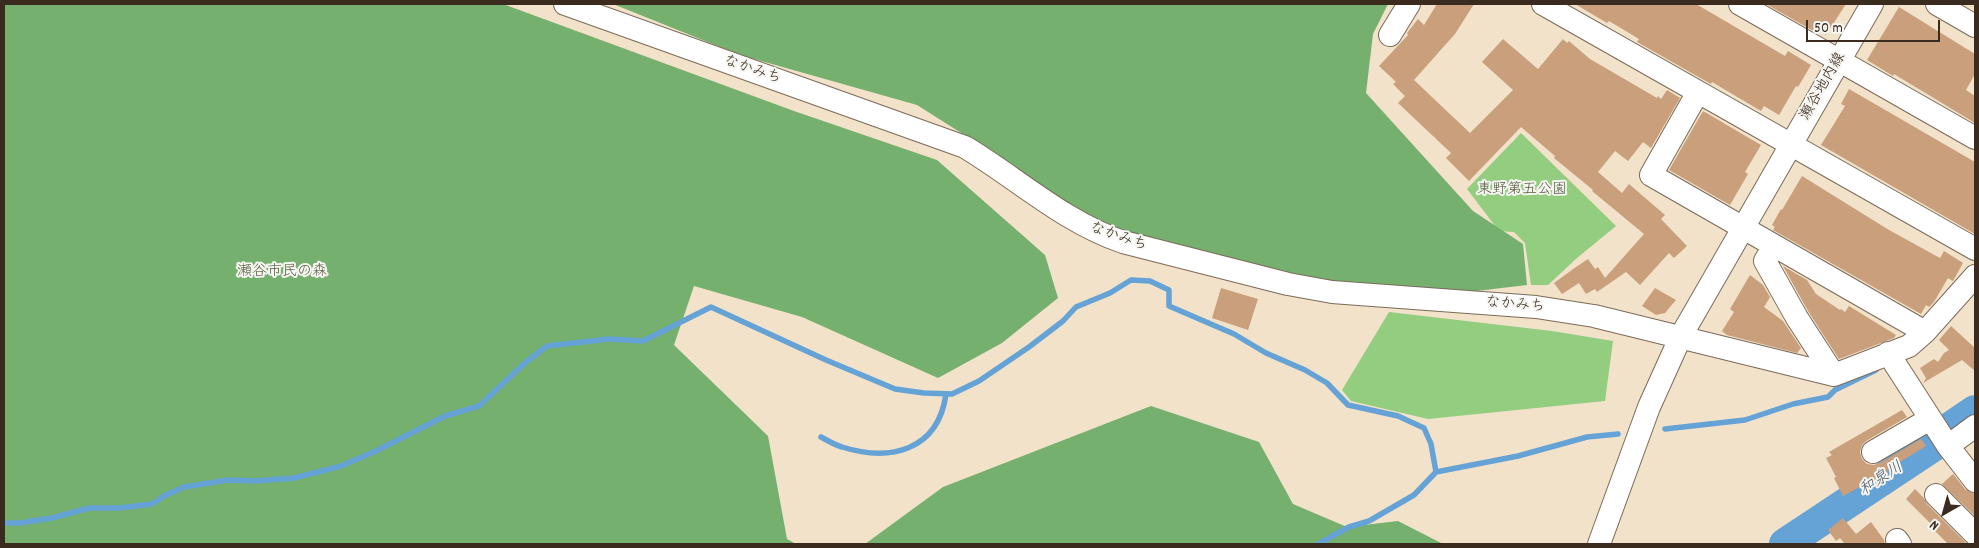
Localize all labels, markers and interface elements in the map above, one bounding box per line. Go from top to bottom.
scale bar [1809,10,1943,42]
text: 50 m [1814,18,1843,40]
street label: 瀬谷地内線 [1797,50,1851,124]
street label: なかみち [721,53,783,89]
park label: 東野第五公園 [1477,182,1567,200]
street label: なかみち [1087,220,1149,256]
park label: 瀬谷市民の森 [237,264,327,282]
street label: なかみち [1484,294,1546,318]
water label: 和泉川 [1857,459,1907,501]
north arrow [1919,488,1969,538]
text: N [1926,515,1944,535]

